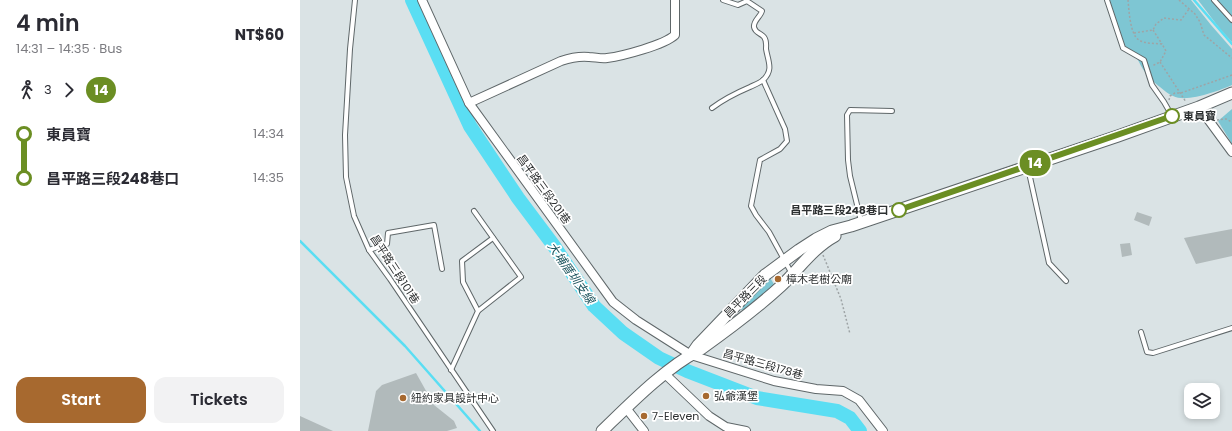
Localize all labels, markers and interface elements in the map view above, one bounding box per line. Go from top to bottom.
text: 4 min [16,8,80,39]
text: NT$60 [235,24,284,45]
text: 14:31 – 14:35 · Bus [16,39,122,58]
icon: walk [16,79,38,101]
icon: forward [58,79,80,101]
text: 3 [44,80,52,99]
text: 14 [94,80,108,100]
marker: 東員寶 [1164,108,1180,124]
place label: 東員寶 [1183,108,1216,124]
text: 東員寶 [46,124,91,145]
text: 14:34 [253,124,284,143]
line badge: 14 [1017,150,1053,176]
street label: 昌平路三段201巷 [513,151,575,227]
text: 14 [1028,153,1042,173]
text: 昌平路三段248巷口 [46,168,179,189]
text: 14:35 [253,168,284,187]
place label: 昌平路三段248巷口 [790,202,888,218]
marker: 昌平路三段248巷口 [891,202,907,218]
street label: 昌平路三段101巷 [367,231,423,307]
water label: 大埔厝圳支線 [544,238,600,309]
street label: 昌平路三段 [720,271,770,321]
place label: 樟木老樹公廟 [786,271,852,287]
marker: 樟木老樹公廟 [773,274,783,284]
street label: 昌平路三段178巷 [721,345,805,383]
button: Start [16,377,146,423]
button: Tickets [154,377,284,423]
map controls [1184,383,1220,419]
button: layers [1184,383,1220,419]
place label: 弘爺漢堡 [714,388,758,404]
place label: 紐約家具設計中心 [411,390,499,406]
marker: 弘爺漢堡 [701,391,711,401]
marker: 紐約家具設計中心 [398,393,408,403]
place label: 7-Eleven [652,408,699,424]
marker: 7-Eleven [639,411,649,421]

